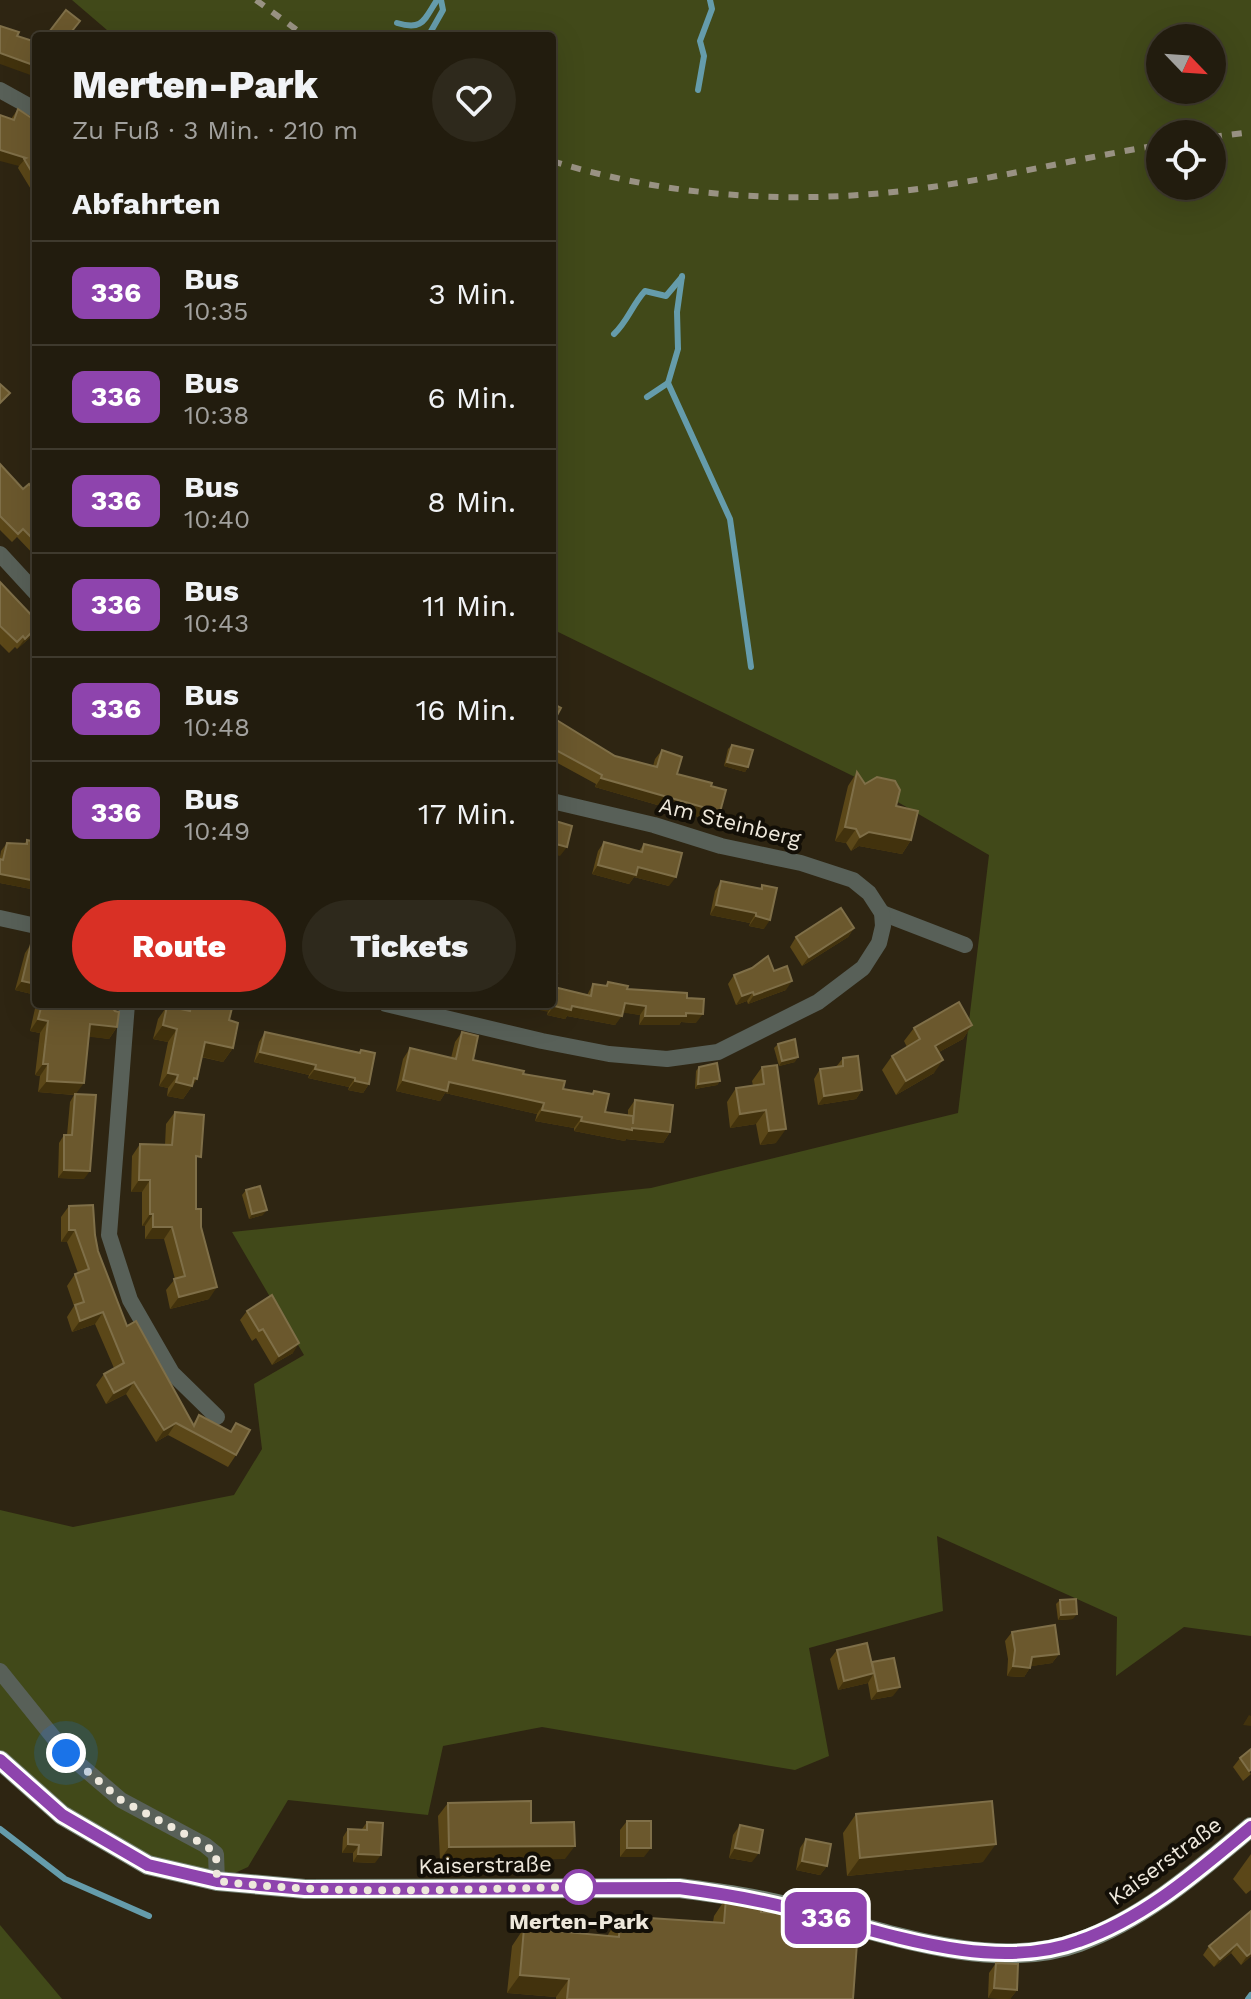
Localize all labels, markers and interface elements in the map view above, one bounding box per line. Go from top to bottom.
north arrow [1146,24,1226,104]
map controls [1146,24,1226,200]
button: heart [432,58,516,142]
text: Merten-Park [72,63,318,107]
text: Zu Fuß · 3 Min. · 210 m [72,115,358,145]
button: locate [1146,120,1226,200]
text: Abfahrten [72,186,221,221]
text: Bus [184,261,239,296]
text: 336 [91,276,141,309]
text: 3 Min. [428,276,516,311]
text: 10:35 [184,296,248,326]
text: Bus [184,365,239,400]
text: 336 [91,380,141,413]
text: 6 Min. [427,380,516,415]
text: 10:38 [184,400,249,430]
text: Bus [184,469,239,504]
text: 336 [91,484,141,517]
text: 8 Min. [427,484,516,519]
text: 10:40 [184,504,250,534]
text: Bus [184,573,239,608]
text: 336 [91,588,141,621]
text: 11 Min. [422,588,516,623]
text: 10:43 [184,608,249,638]
text: Bus [184,677,239,712]
text: 336 [91,692,141,725]
text: 16 Min. [416,692,516,727]
text: 10:48 [184,712,250,742]
text: Bus [184,781,239,816]
street label: Am Steinberg [657,792,804,852]
text: 336 [91,796,141,829]
text: 17 Min. [418,796,516,831]
text: 10:49 [184,816,250,846]
button: Route [72,900,286,992]
button: Tickets [302,900,516,992]
your location [46,1733,86,1773]
street label: Kaiserstraße [1104,1812,1226,1910]
street label: Kaiserstraße [418,1851,552,1879]
marker: Merten-Park [562,1870,596,1904]
line badge: 336 [780,1892,872,1944]
text: 336 [801,1901,851,1934]
place label: Merten-Park [509,1909,649,1934]

